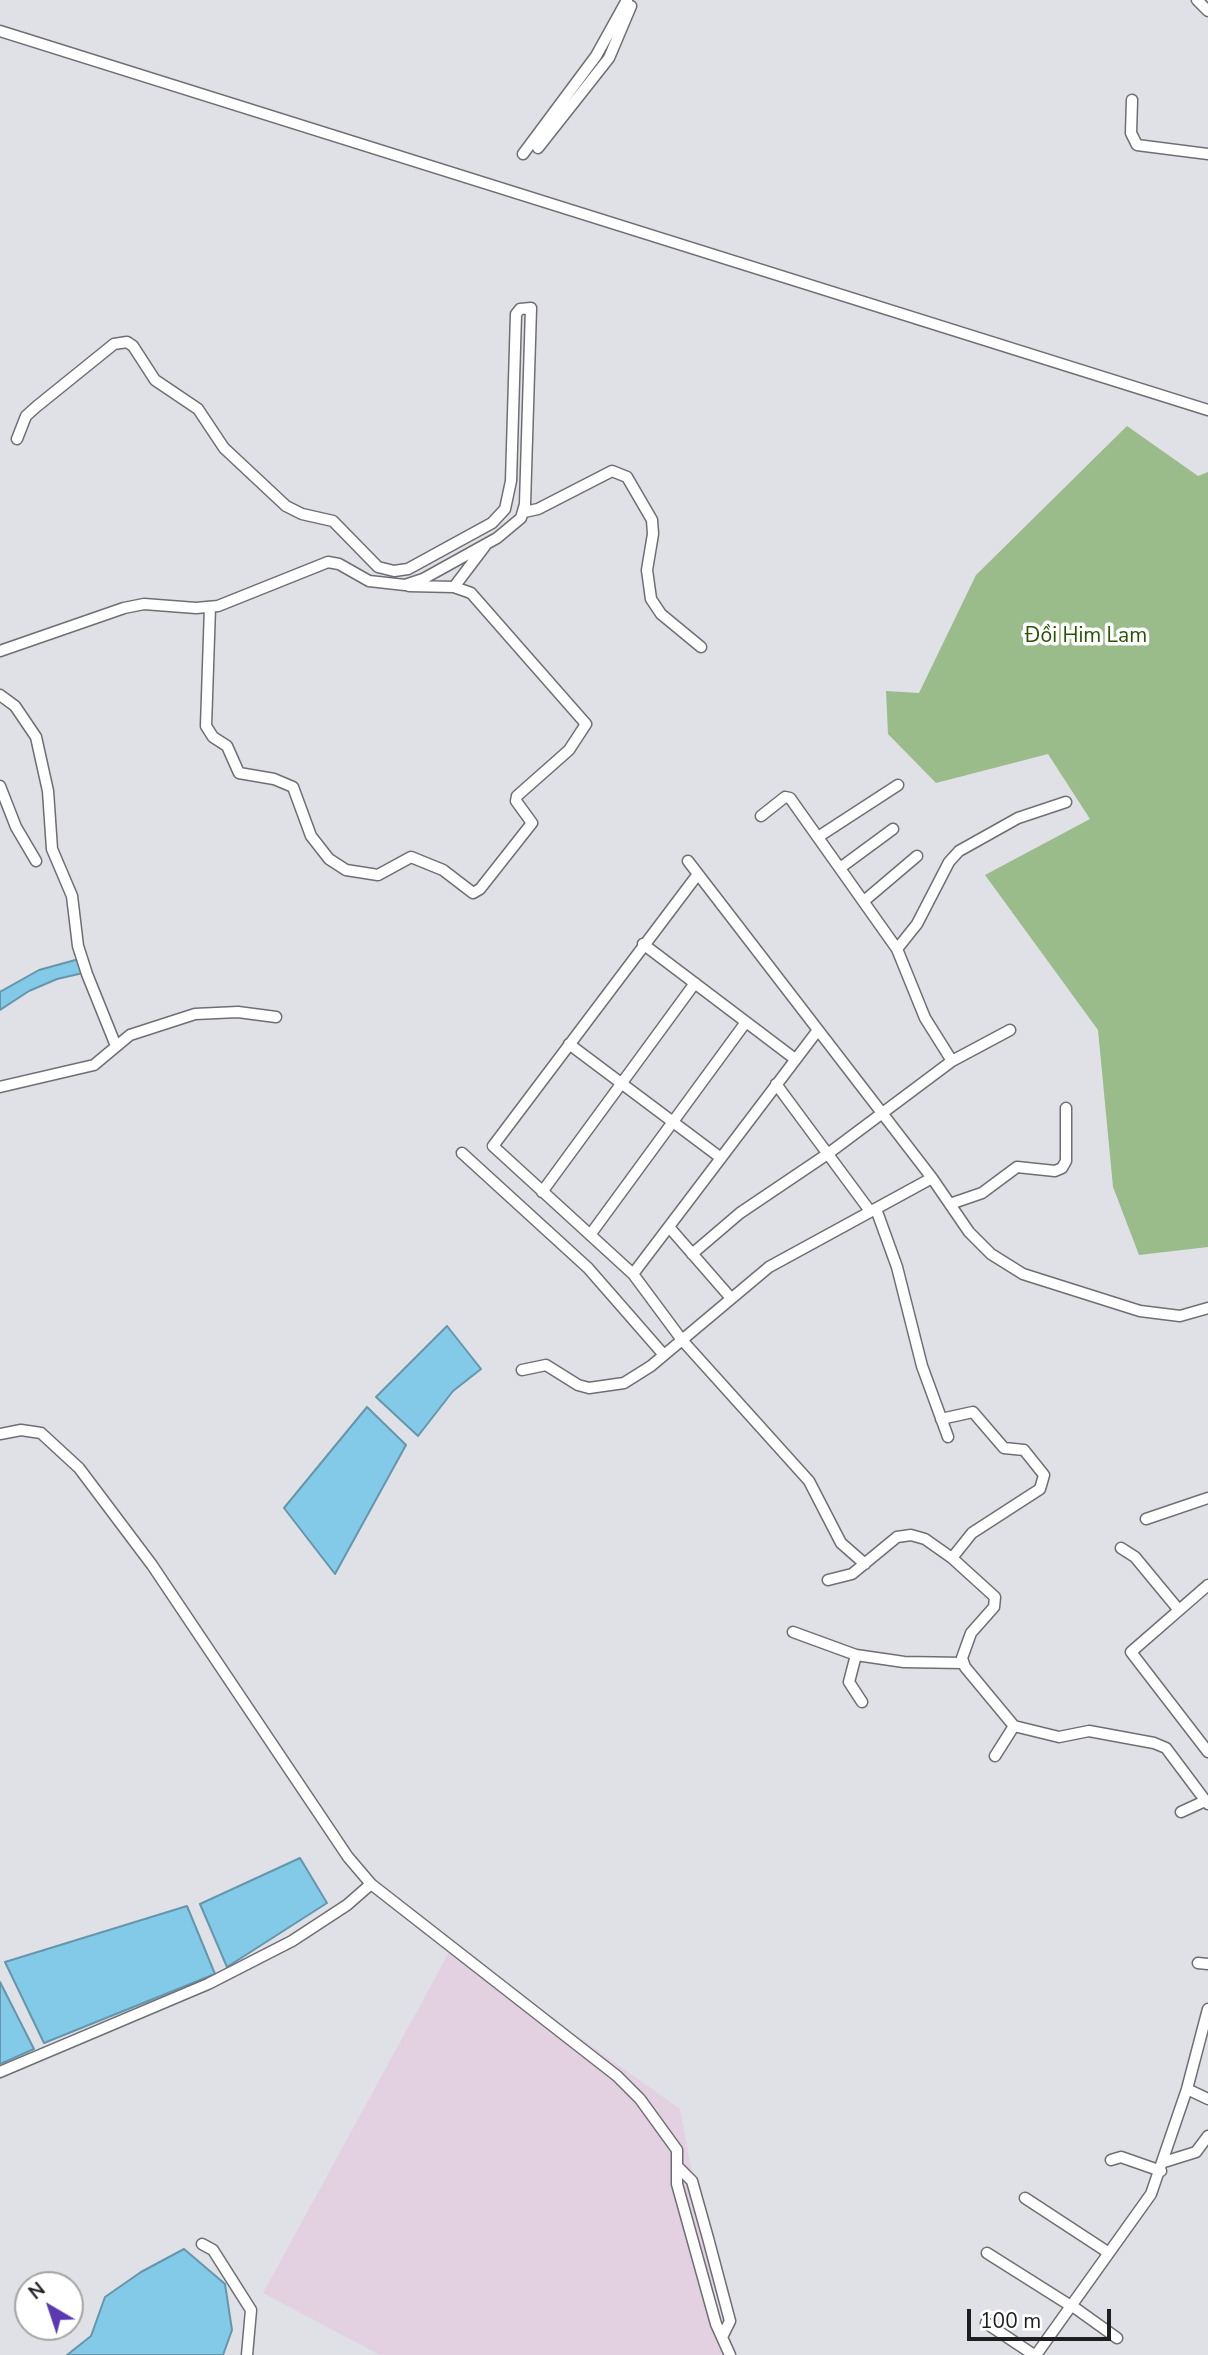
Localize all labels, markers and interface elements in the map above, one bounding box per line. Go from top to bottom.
park label: Đồi Him Lam [1025,624,1147,650]
north arrow [14,2271,84,2341]
text: N [23,2277,51,2306]
scale bar [970,2296,1114,2340]
text: 100 m [980,2307,1041,2335]

